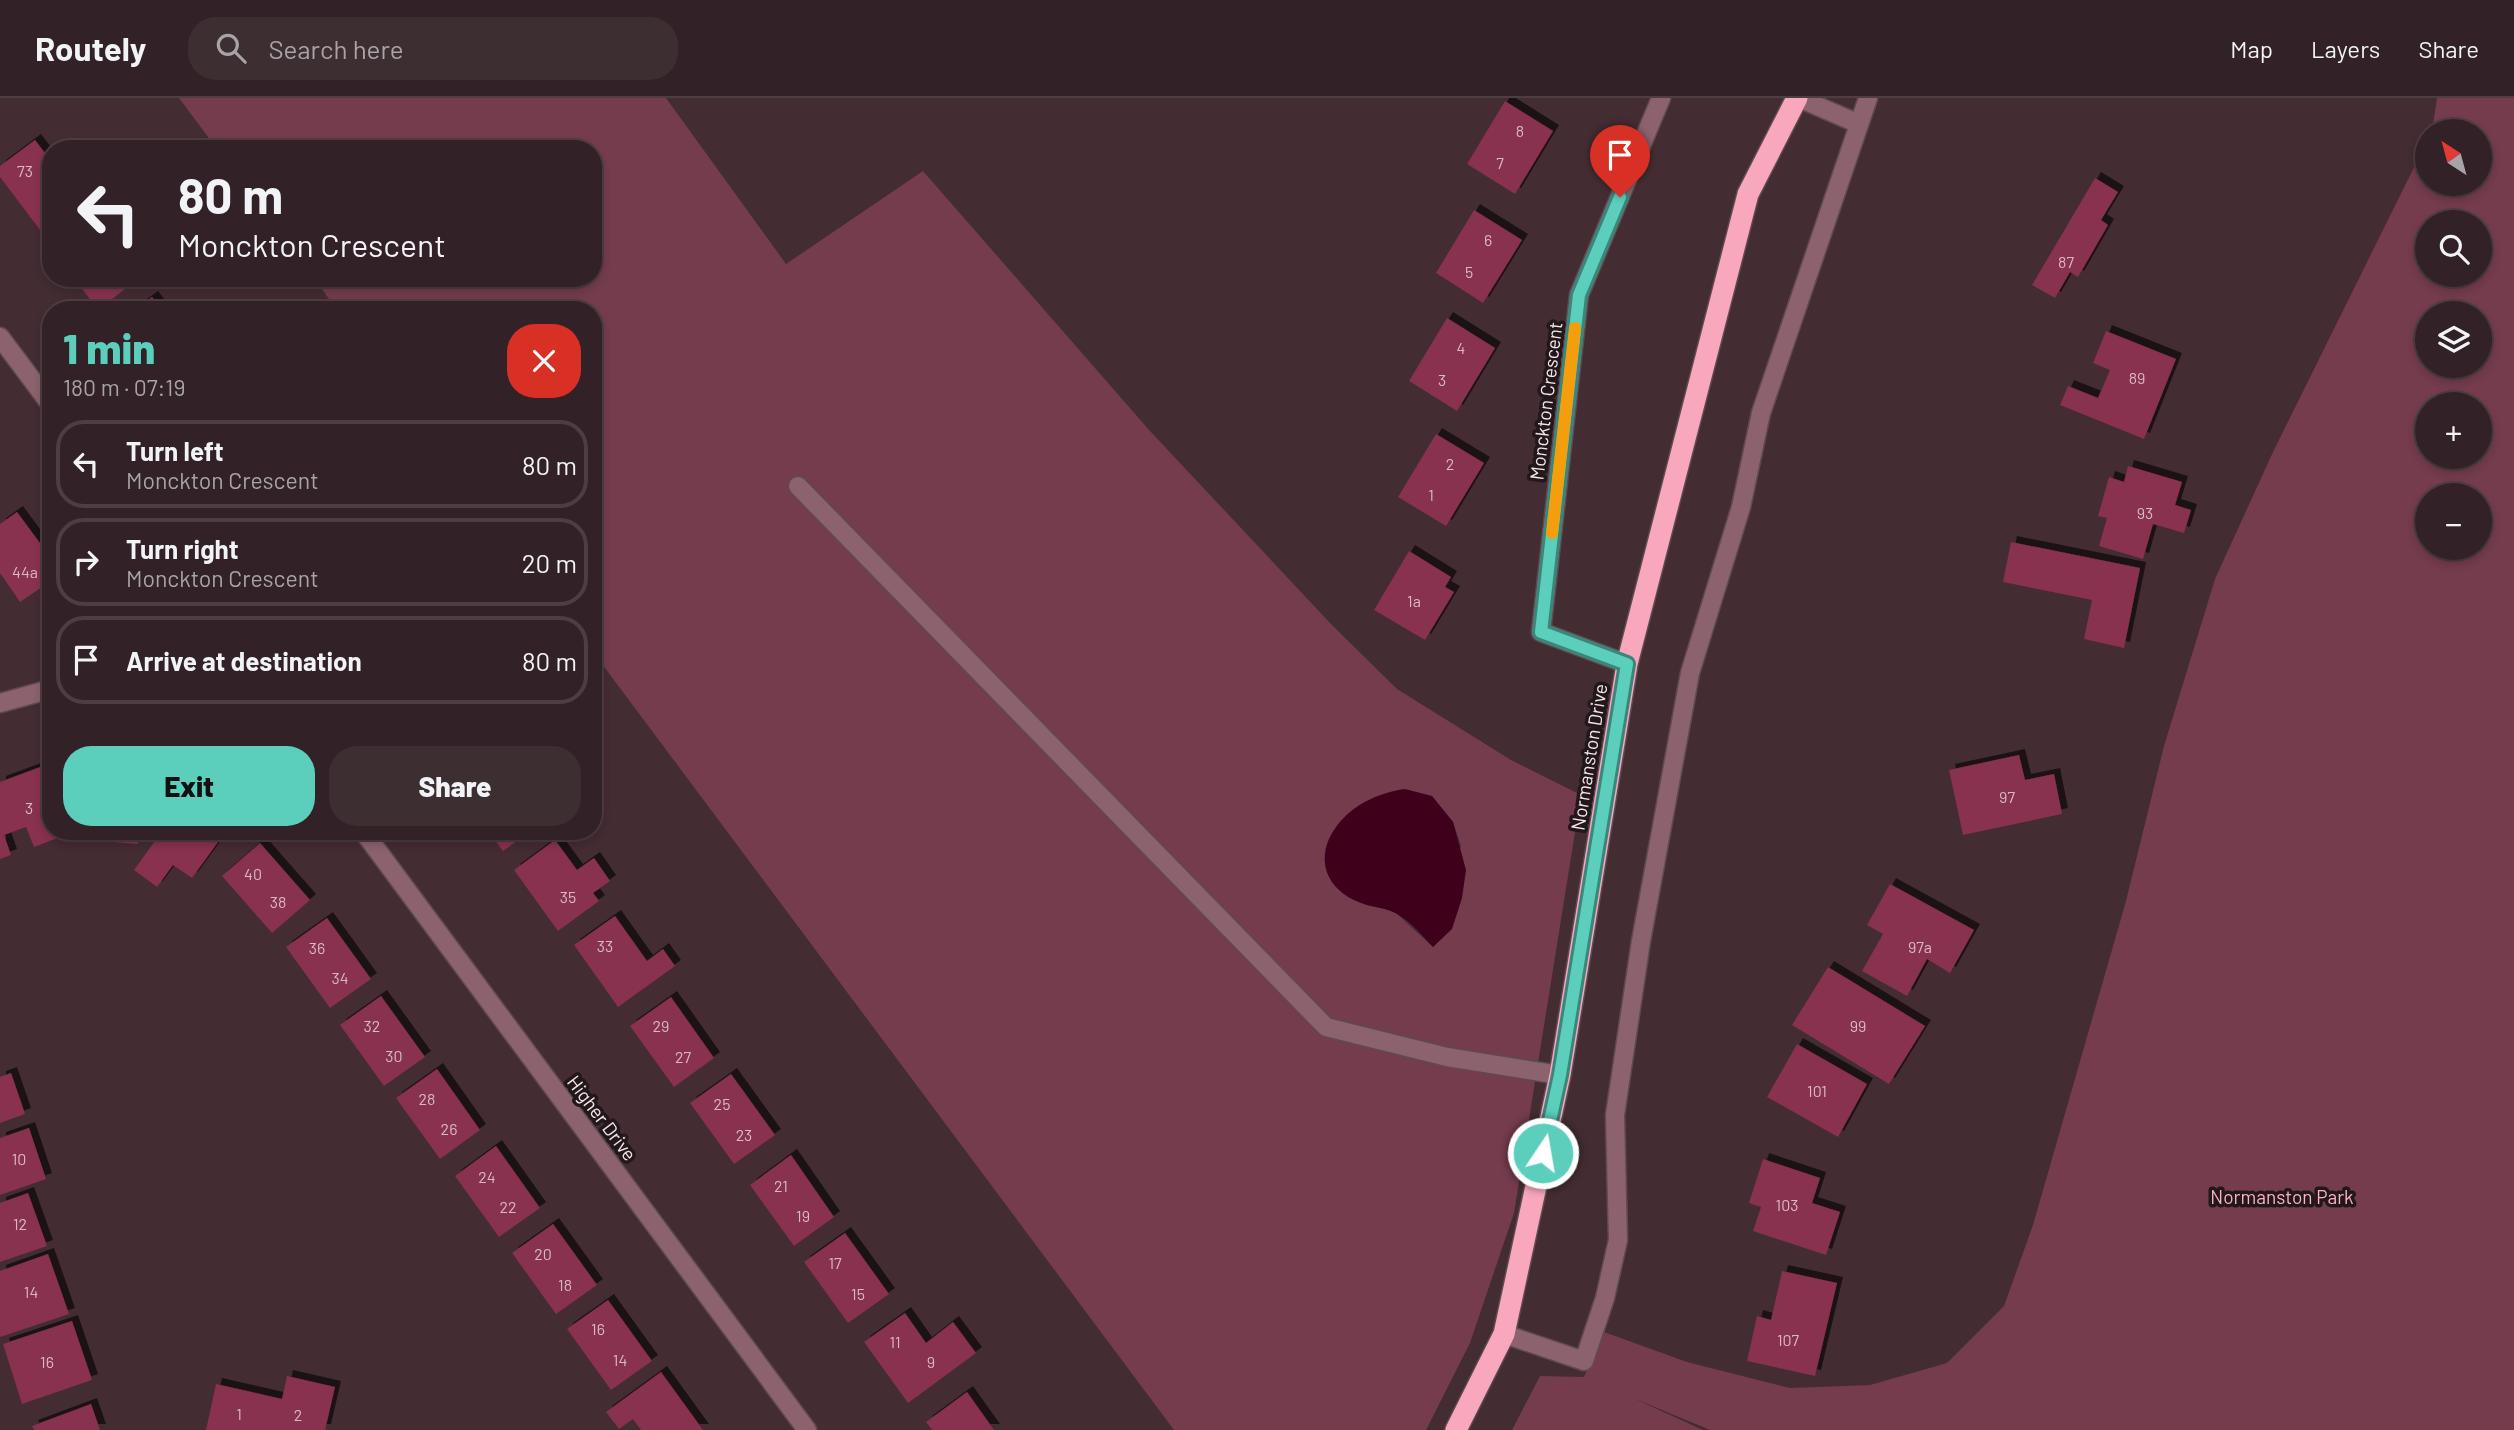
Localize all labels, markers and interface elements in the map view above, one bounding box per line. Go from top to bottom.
search box [188,17,678,80]
text: Routely [35,28,146,68]
icon: search [212,29,250,67]
text: Search here [268,33,404,64]
text: Map [2230,34,2273,63]
text: Layers [2311,34,2380,63]
text: Share [2418,34,2479,63]
north arrow [2415,119,2492,196]
map controls [2415,119,2492,560]
house number: 8 [1516,121,1524,140]
pin [1590,125,1650,197]
icon: arrive [1601,136,1639,174]
house number: 7 [1496,153,1504,172]
house number: 73 [17,161,33,180]
text: 80 m [178,165,283,224]
icon: left [63,168,154,259]
button: search [2415,210,2492,287]
text: Monckton Crescent [178,225,446,263]
house number: 6 [1484,230,1492,249]
house number: 87 [2058,252,2074,271]
house number: 5 [1465,262,1473,281]
button: layers [2415,301,2492,378]
street label: Monckton Crescent [1524,321,1567,481]
text: 1 min [63,322,155,372]
button: close [507,324,581,398]
house number: 4 [1457,338,1465,357]
house number: 89 [2129,368,2145,387]
house number: 3 [1438,370,1446,389]
text: 180 m · 07:19 [63,373,185,401]
button: + [2415,392,2492,469]
text: Turn left [126,435,224,466]
icon: left [67,445,105,483]
text: 80 m [522,449,577,480]
house number: 2 [1446,454,1454,473]
text: Monckton Crescent [126,466,319,494]
button: − [2415,483,2492,560]
house number: 1 [1428,485,1434,504]
house number: 93 [2137,503,2153,522]
text: Turn right [126,533,239,564]
icon: right [67,543,105,581]
text: 20 m [522,547,577,578]
house number: 44a [12,562,38,581]
text: Monckton Crescent [126,564,319,592]
house number: 1a [1407,591,1421,610]
icon: arrive [67,641,105,679]
text: Arrive at destination [126,645,362,676]
text: 80 m [522,645,577,676]
street label: Normanston Drive [1566,682,1611,832]
button: Exit [63,746,315,826]
button: Share [329,746,581,826]
house number: 97 [1999,787,2015,806]
house number: 3 [25,798,33,817]
house number: 40 [244,864,262,883]
house number: 35 [560,887,576,906]
house number: 38 [270,892,286,911]
house number: 33 [597,936,613,955]
house number: 97a [1908,937,1932,956]
house number: 36 [309,938,325,957]
house number: 34 [331,968,349,987]
house number: 32 [364,1016,380,1035]
house number: 29 [653,1016,669,1035]
house number: 99 [1850,1016,1866,1035]
house number: 30 [385,1046,403,1065]
house number: 27 [675,1047,691,1066]
street label: Higher Drive [563,1071,642,1165]
house number: 101 [1807,1081,1827,1100]
house number: 28 [419,1089,435,1108]
house number: 25 [714,1094,730,1113]
position arrow [1506,1116,1580,1190]
house number: 26 [441,1119,457,1138]
house number: 23 [736,1125,752,1144]
house number: 10 [12,1149,26,1168]
house number: 24 [478,1167,496,1186]
house number: 21 [774,1176,788,1195]
park label: Normanston Park [2210,1185,2354,1208]
house number: 103 [1776,1195,1798,1214]
house number: 22 [499,1197,517,1216]
house number: 19 [796,1206,810,1225]
house number: 12 [13,1214,27,1233]
house number: 20 [534,1244,552,1263]
house number: 17 [828,1253,842,1272]
house number: 18 [558,1275,572,1294]
house number: 14 [24,1282,38,1301]
house number: 15 [851,1284,865,1303]
house number: 16 [591,1319,605,1338]
house number: 107 [1777,1330,1800,1349]
house number: 11 [889,1332,901,1351]
house number: 14 [613,1350,627,1369]
house number: 16 [40,1352,54,1371]
house number: 9 [927,1352,935,1371]
house number: 1 [236,1404,242,1423]
house number: 2 [294,1405,302,1424]

